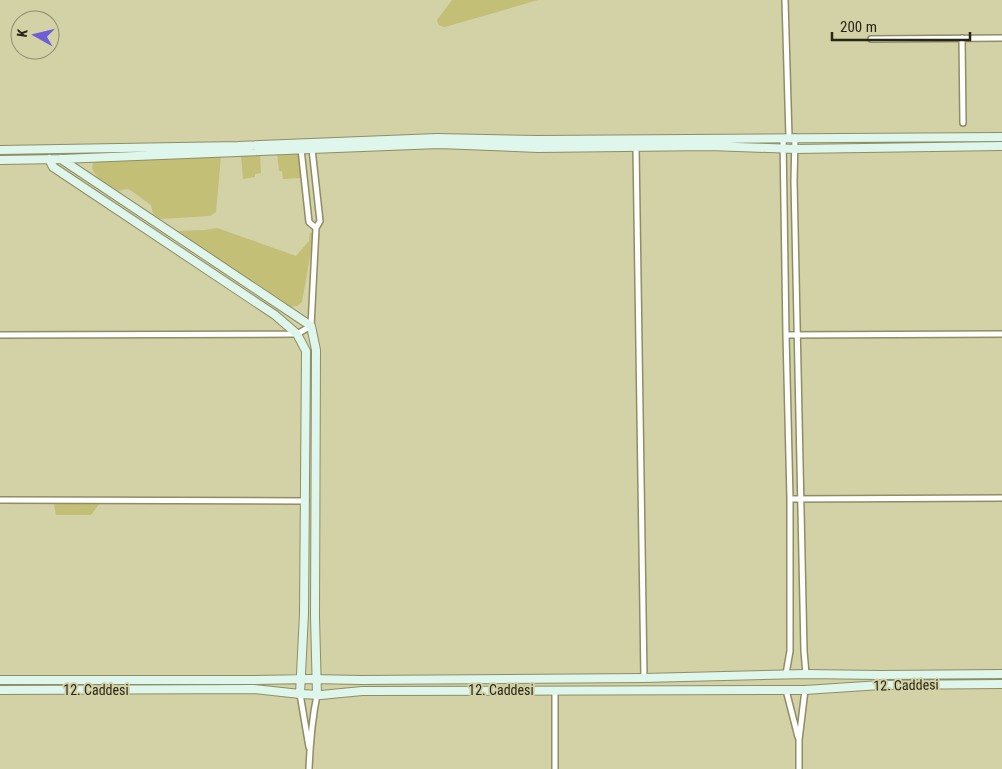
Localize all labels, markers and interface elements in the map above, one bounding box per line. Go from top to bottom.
north arrow [10,10,60,60]
scale bar [832,10,970,42]
text: 200 m [840,18,877,36]
text: K [14,28,31,38]
street label: 12. Caddesi [873,676,939,694]
street label: 12. Caddesi [63,682,129,698]
street label: 12. Caddesi [468,682,534,698]

